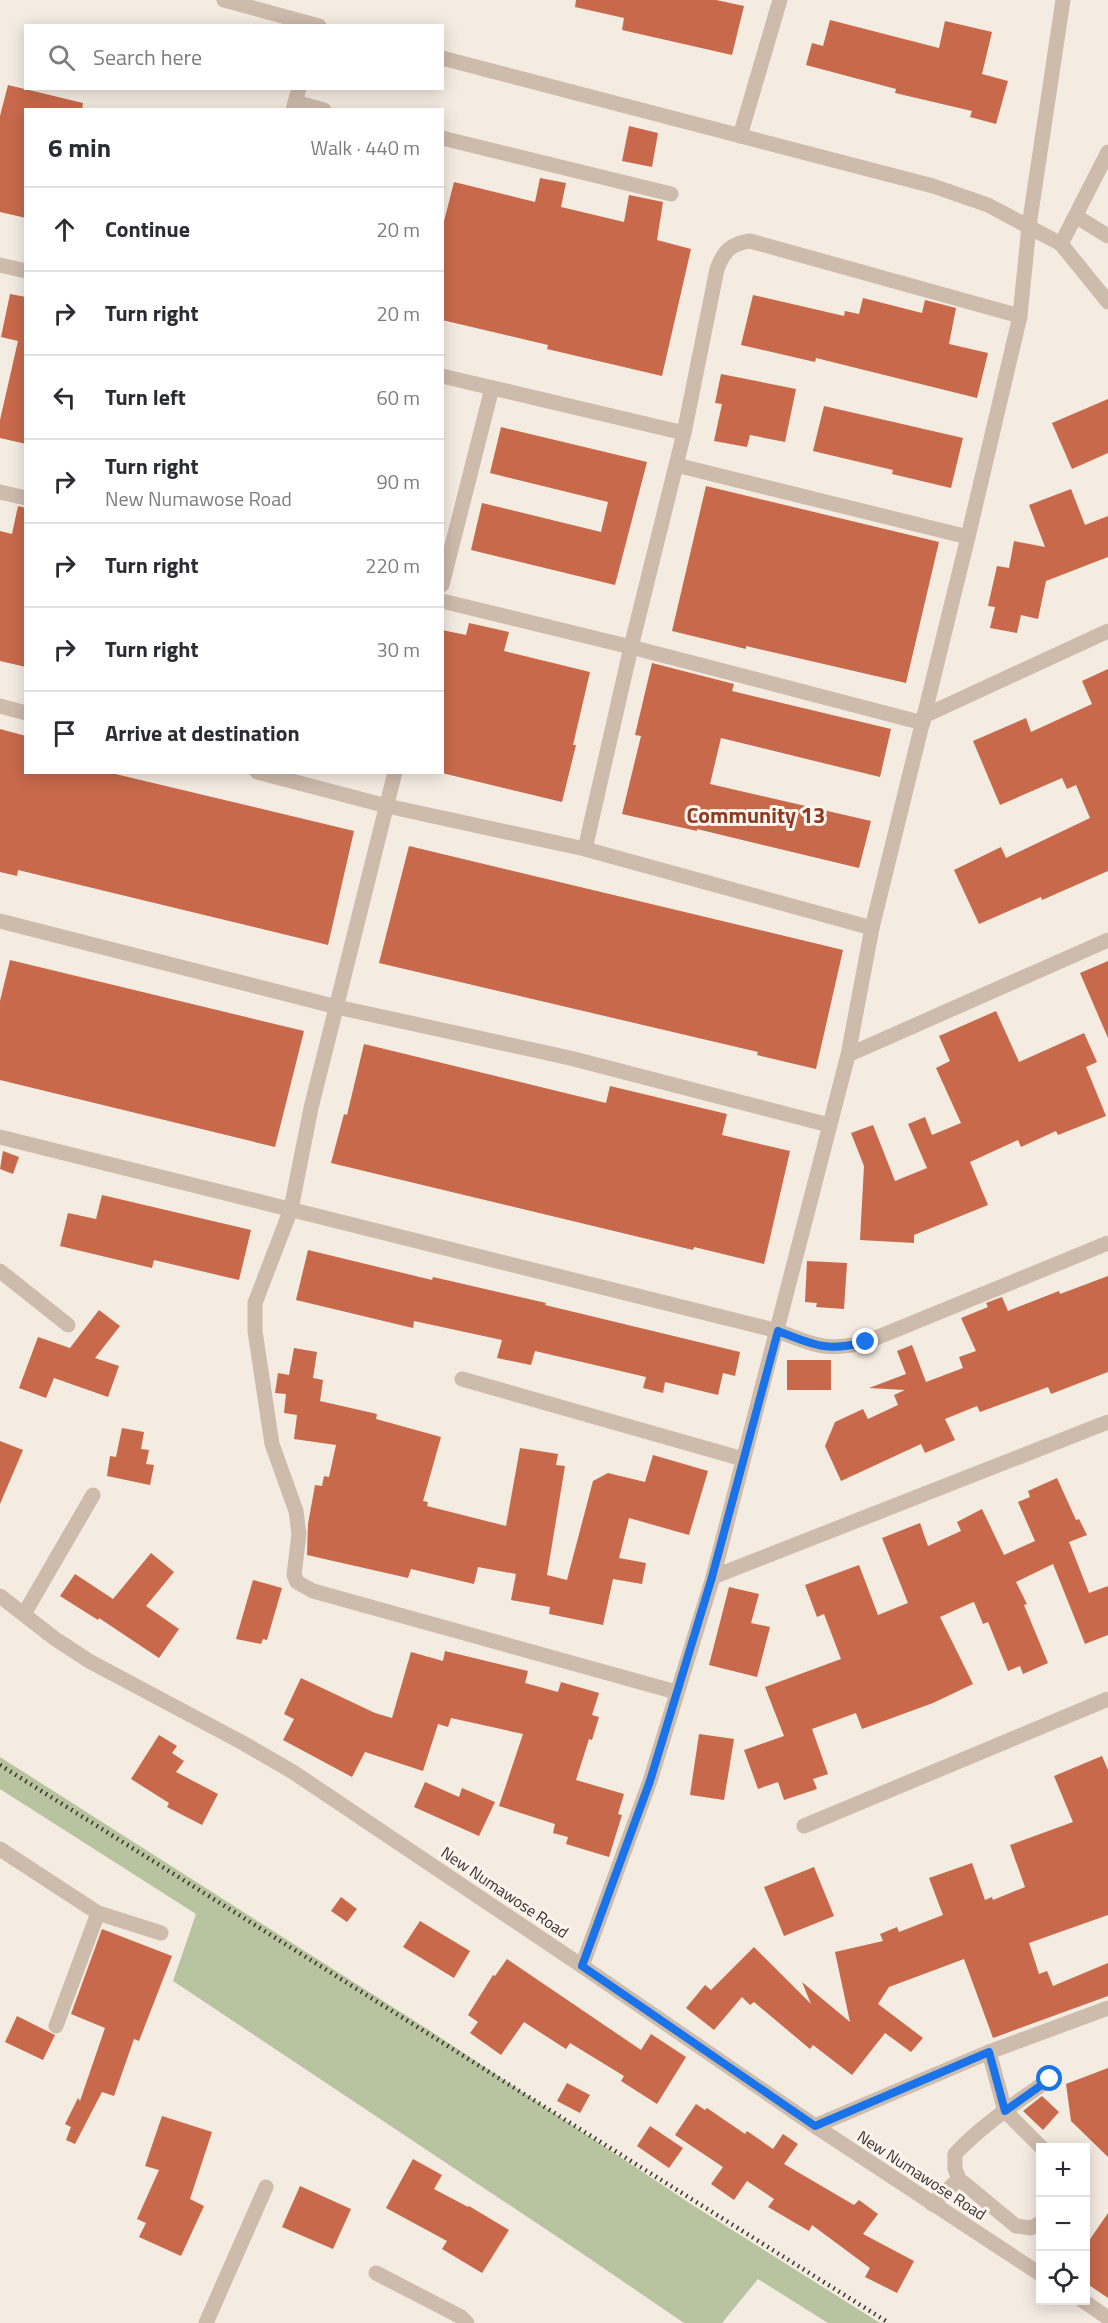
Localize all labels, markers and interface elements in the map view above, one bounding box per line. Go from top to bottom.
search box [24,24,444,90]
text: Search here [93,40,202,74]
icon: search [45,41,78,74]
text: 6 min [48,128,111,167]
text: Walk · 440 m [311,132,420,163]
text: Continue [105,212,190,246]
icon: ahead [48,213,81,246]
text: 20 m [376,214,420,245]
text: Turn right [105,296,199,330]
icon: right [48,297,81,330]
text: 20 m [376,298,420,329]
text: Turn left [105,380,186,414]
icon: left [48,381,81,414]
text: 60 m [376,382,420,413]
text: Turn right [105,449,199,483]
icon: right [48,465,81,498]
text: 90 m [376,466,420,497]
text: New Numawose Road [105,483,292,514]
text: Turn right [105,548,199,582]
icon: right [48,549,81,582]
text: 220 m [365,550,420,581]
text: Turn right [105,632,199,666]
icon: right [48,633,81,666]
text: 30 m [376,634,420,665]
text: Arrive at destination [105,716,300,750]
icon: arrive [48,717,81,750]
district label: Community 13 [687,798,825,832]
route end [852,1328,878,1354]
street label: New Numawose Road [436,1840,574,1944]
route start [1036,2065,1062,2091]
street label: New Numawose Road [853,2124,991,2226]
map controls [1036,2143,1090,2305]
button: + [1036,2143,1090,2197]
button: − [1036,2197,1090,2251]
button: locate [1036,2251,1090,2305]

